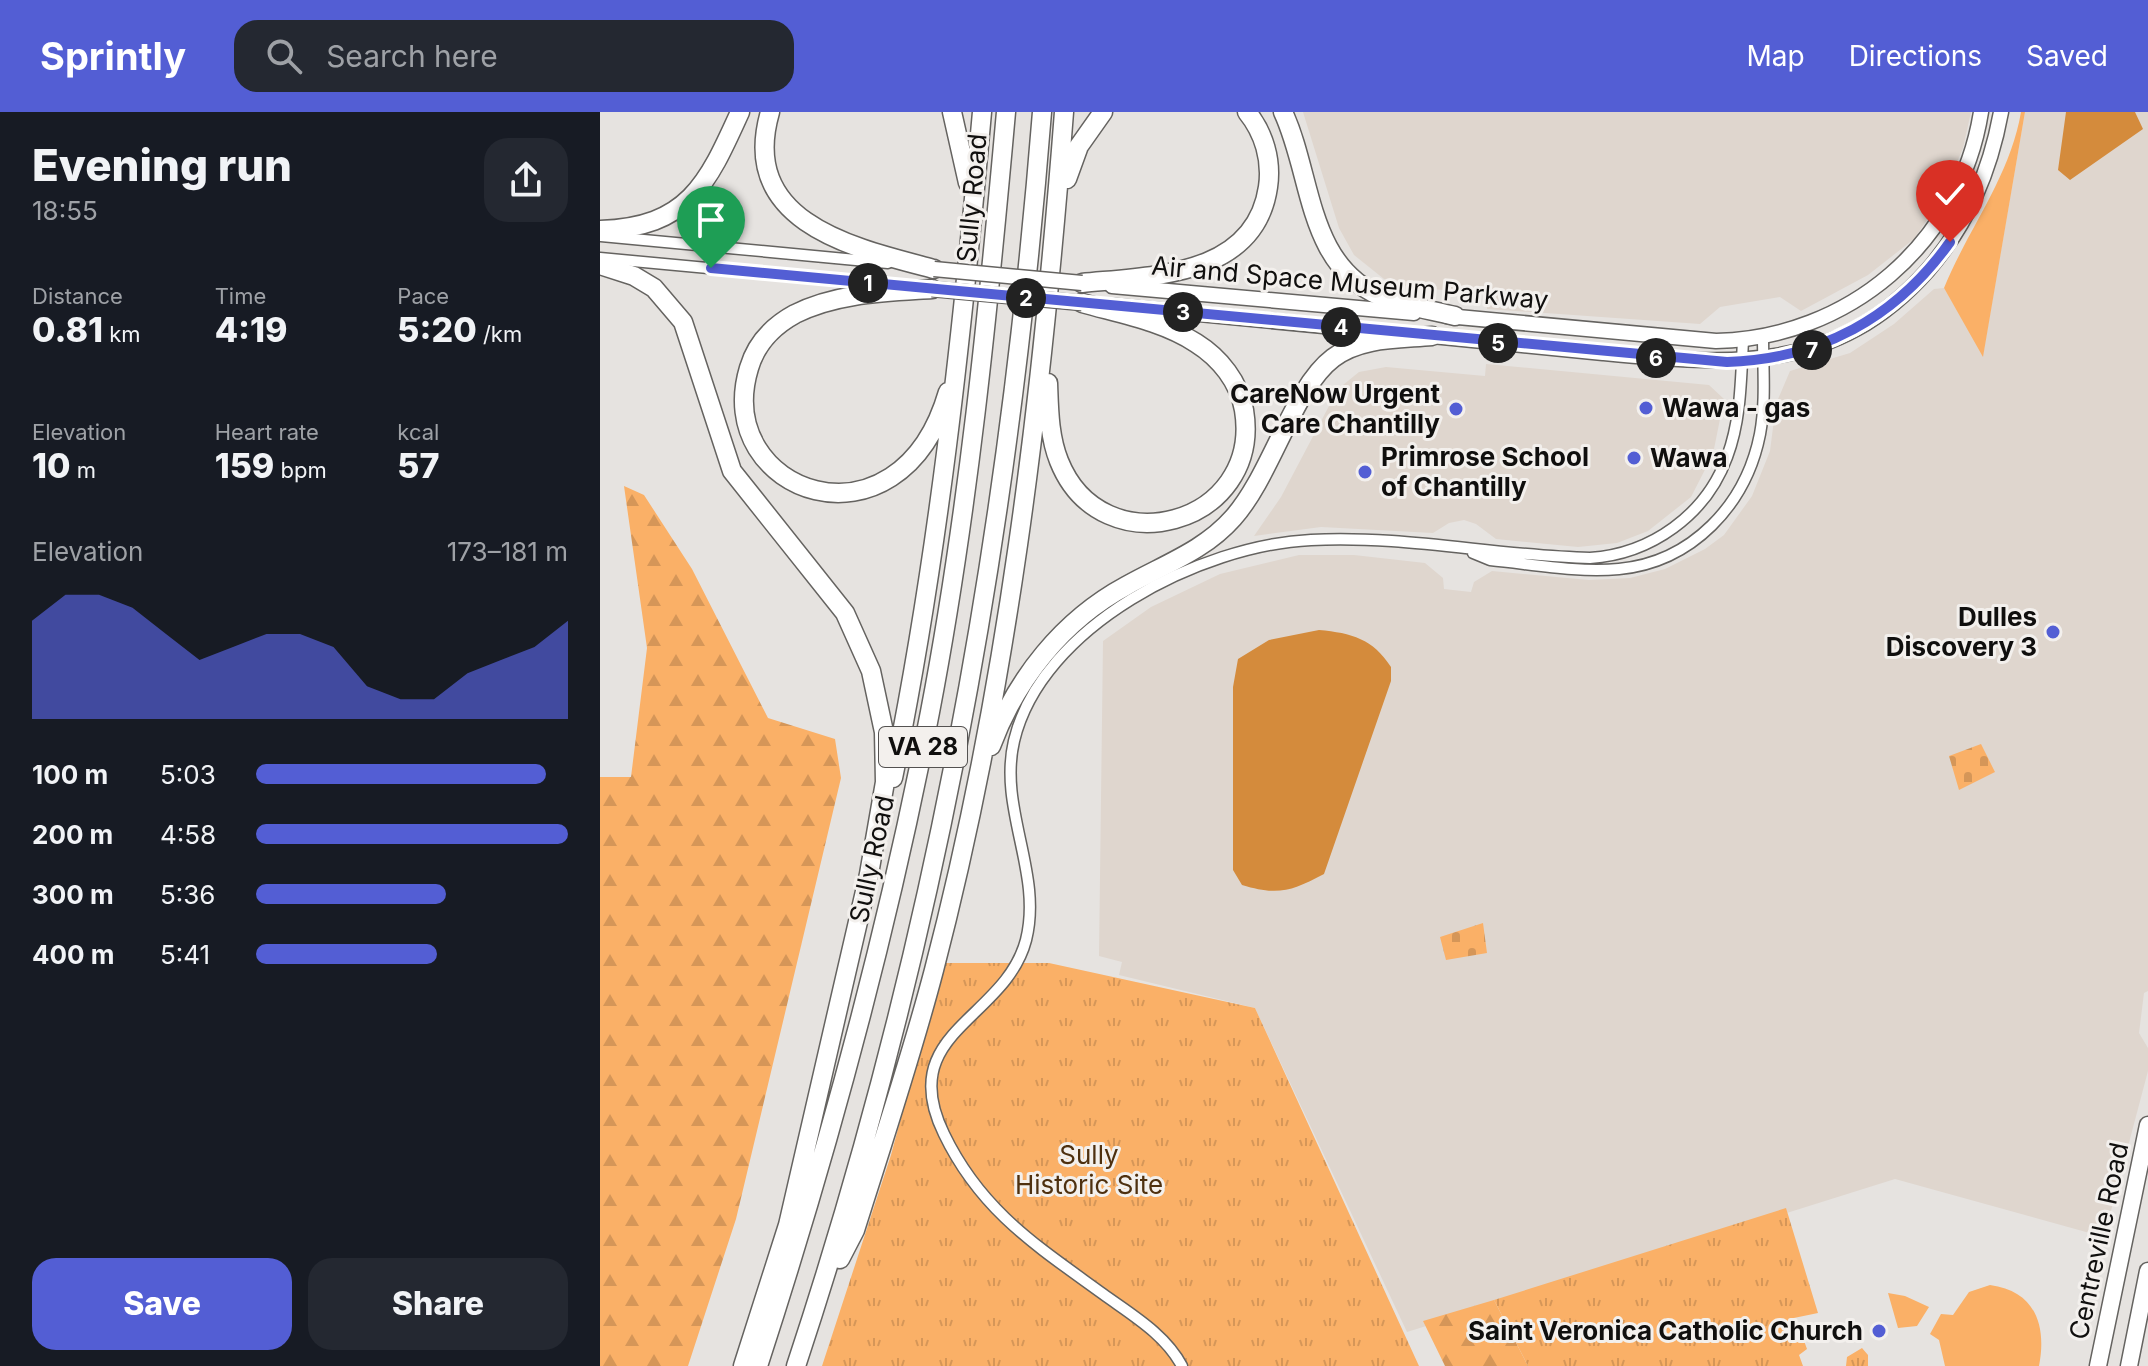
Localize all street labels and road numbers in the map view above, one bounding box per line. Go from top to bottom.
street label: Sully Road [950,132,993,264]
street label: Air and Space Museum Parkway [1150,250,1550,315]
road number: VA 28 [879,727,967,767]
street label: Sully Road [843,792,900,925]
street label: Centreville Road [2062,1140,2135,1342]

